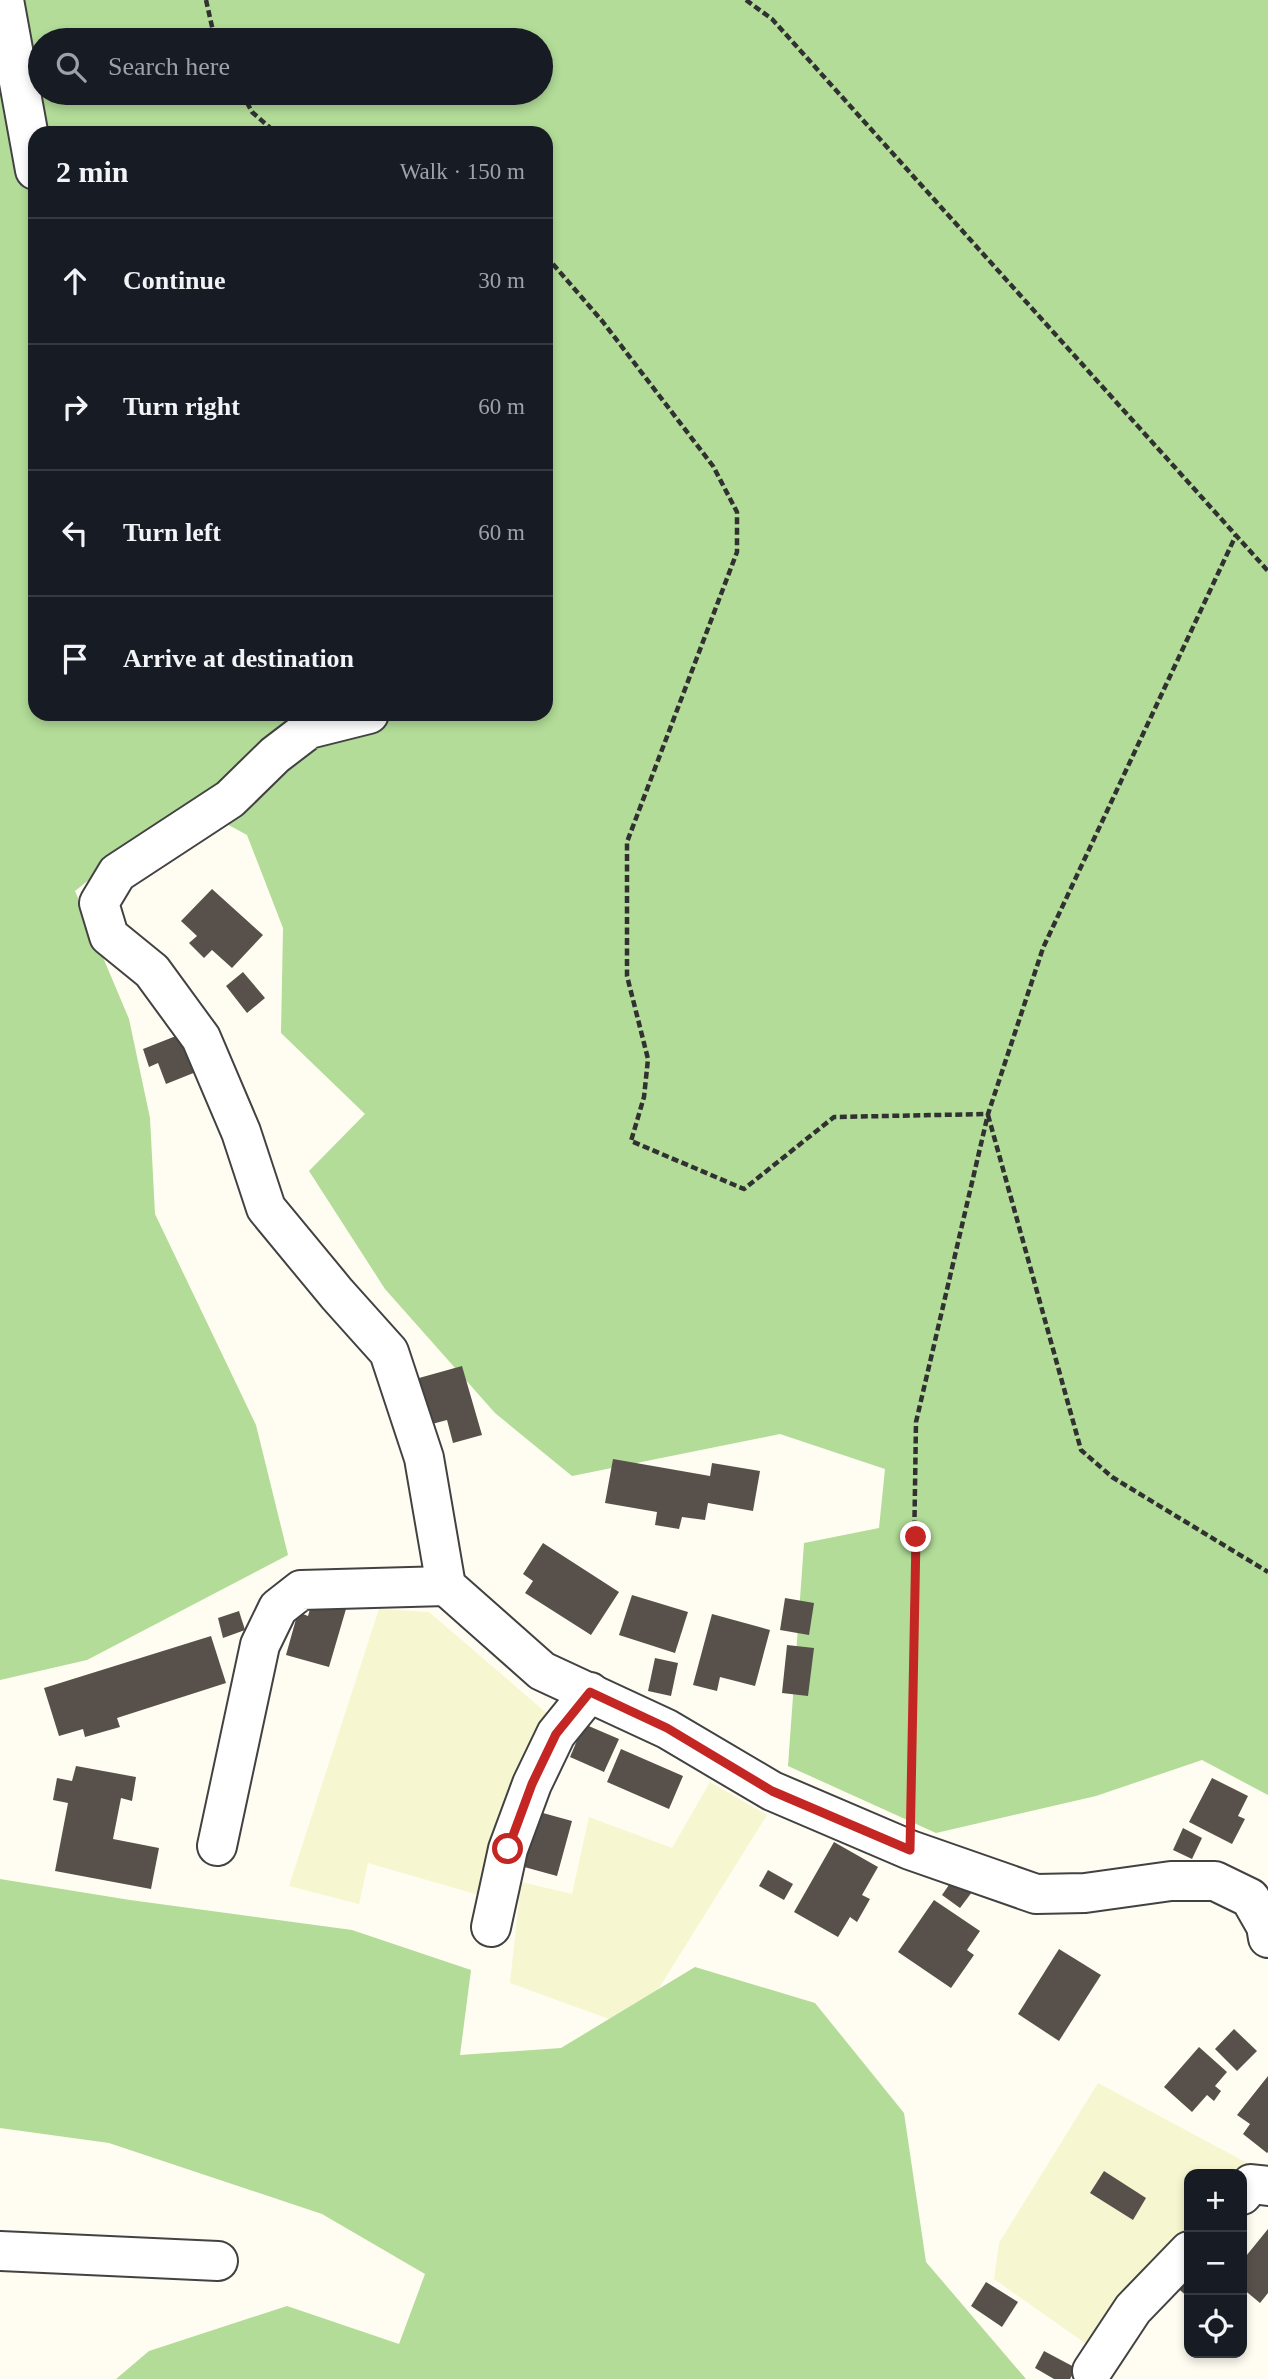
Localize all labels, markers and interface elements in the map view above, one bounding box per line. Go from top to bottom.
search box [28,28,553,105]
icon: search [52,48,90,86]
text: Search here [108,52,230,81]
text: 2 min [56,155,129,188]
text: Walk · 150 m [400,159,525,184]
icon: ahead [56,262,94,300]
text: Continue [123,266,226,295]
text: 30 m [478,268,525,293]
icon: right [56,388,94,426]
text: Turn right [123,392,240,421]
text: 60 m [478,394,525,419]
icon: left [56,514,94,552]
text: Turn left [123,518,221,547]
text: 60 m [478,520,525,545]
icon: arrive [56,640,94,678]
text: Arrive at destination [123,644,354,673]
route end [900,1521,931,1552]
route start [492,1833,523,1864]
map controls [1184,2169,1247,2358]
button: + [1184,2169,1247,2232]
button: − [1184,2232,1247,2295]
button: locate [1184,2295,1247,2358]

